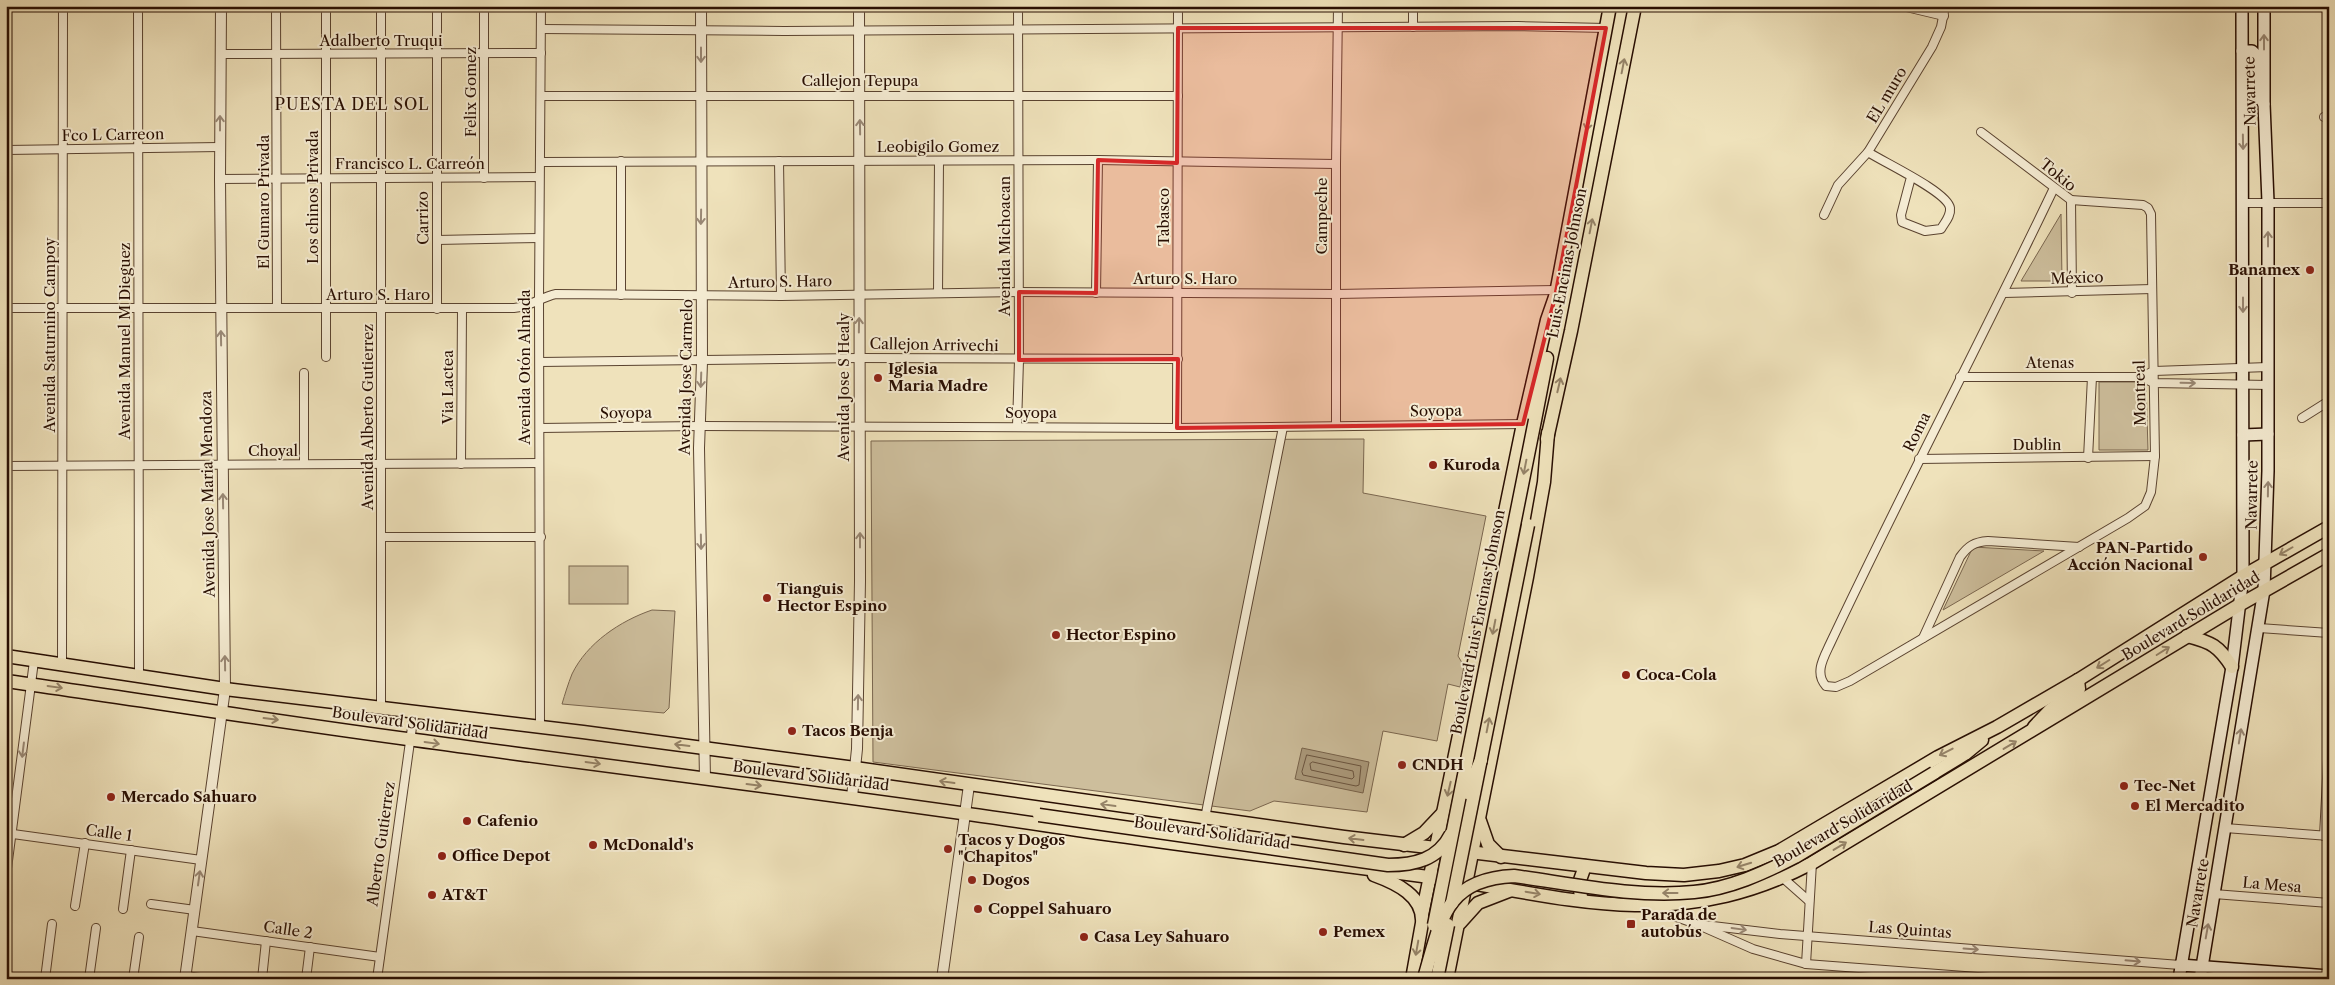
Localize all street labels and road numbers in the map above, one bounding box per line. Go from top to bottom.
street label: Adalberto Truqui [318,31,443,50]
street label: Felix Gomez [461,47,480,137]
street label: Navarrete [2239,56,2260,126]
street label: EL muro [1862,63,1911,126]
street label: Callejon Tepupa [801,71,919,90]
street label: Fco L Carreon [62,124,165,145]
street label: Los chinos Privada [303,130,322,264]
street label: El Gumaro Privada [254,135,273,269]
street label: Leobigilo Gomez [877,137,1000,156]
street label: Francisco L. Carreón [335,154,486,173]
street label: Tokio [2036,154,2080,195]
street label: Avenida Michoacan [995,175,1014,317]
street label: Campeche [1312,178,1331,254]
street label: Luis Encinas Johnson [1543,186,1590,340]
street label: Tabasco [1154,188,1173,246]
street label: Carrizo [413,191,432,245]
street label: Avenida Saturnino Campoy [40,237,59,434]
street label: Avenida Manuel M Dieguez [115,242,134,441]
street label: México [2050,267,2104,288]
street label: Arturo S. Haro [1132,269,1237,288]
street label: Arturo S. Haro [727,271,832,292]
street label: Arturo S. Haro [325,285,430,304]
street label: Avenida Otón Almada [515,289,534,446]
street label: Avenida Jose Carmelo [675,299,696,456]
street label: Avenida Jose S Healy [834,312,853,462]
street label: Avenida Alberto Gutierrez [358,323,377,511]
street label: Callejon Arrivechi [869,334,999,355]
street label: Via Lactea [438,350,457,425]
street label: Atenas [2025,353,2074,372]
street label: Montreal [2129,360,2150,426]
street label: Avenida Jose Maria Mendoza [196,391,219,598]
street label: Soyopa [1410,401,1462,420]
street label: Soyopa [600,403,652,422]
street label: Soyopa [1005,403,1057,422]
street label: Roma [1899,409,1934,455]
street label: Dublin [2013,435,2062,454]
street label: Choyal [248,441,299,460]
street label: Navarrete [2241,460,2262,530]
street label: Boulevard Luis Encinas Johnson [1446,507,1509,736]
street label: Boulevard Solidaridad [2118,567,2263,664]
street label: Boulevard Solidaridad [331,702,489,743]
street label: Boulevard Solidaridad [732,756,890,795]
street label: Boulevard Solidaridad [1770,776,1916,871]
street label: Alberto Gutierrez [362,780,399,909]
street label: Boulevard Solidaridad [1133,812,1291,853]
street label: Calle 1 [84,820,134,845]
street label: Navarrete [2182,857,2213,929]
street label: La Mesa [2242,872,2302,897]
street label: Calle 2 [262,917,314,942]
street label: Las Quintas [1868,917,1952,942]

